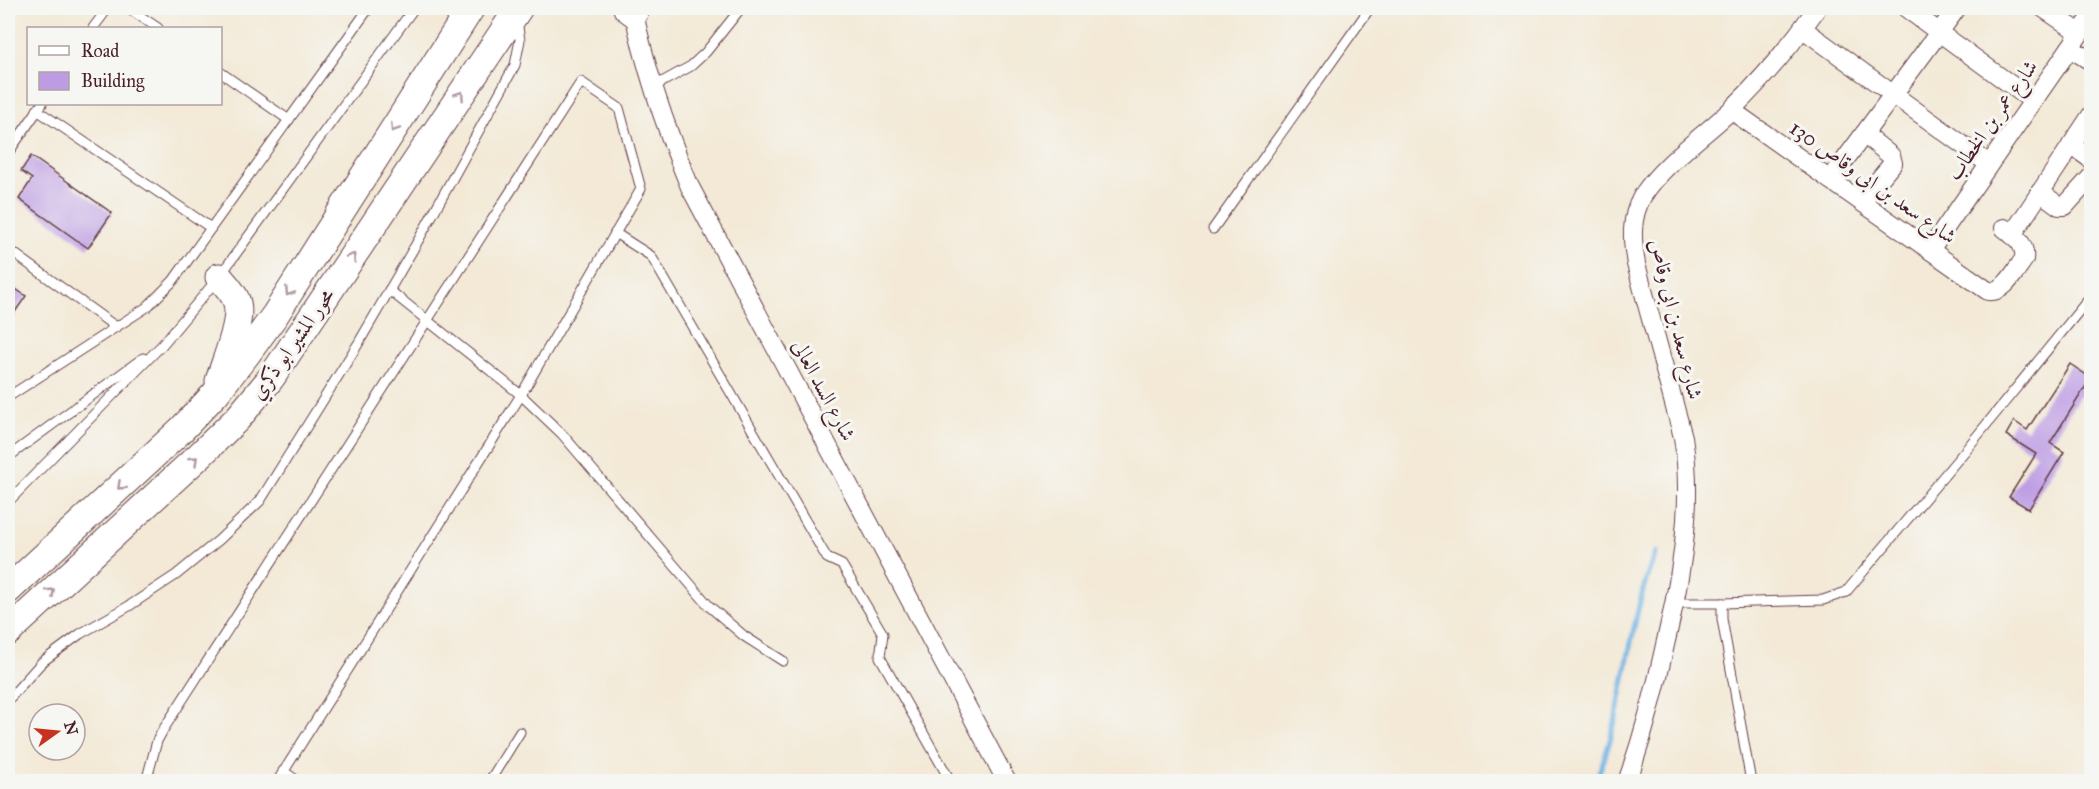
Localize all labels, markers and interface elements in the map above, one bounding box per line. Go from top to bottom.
legend [27,27,222,105]
text: Road [81,40,119,62]
street label: شارع عمر بن الخطاب [1941,55,2047,188]
text: Building [81,70,145,93]
one-way arrow [453,91,464,102]
street label: شارع سعد بن ابى وقاص 130 [1782,115,1962,254]
one-way arrow [390,121,401,132]
street label: شارع سعد بن ابى وقاص [1639,236,1709,403]
one-way arrow [345,253,356,264]
street label: محور المشير ابو ذكري [244,283,343,407]
one-way arrow [285,286,297,296]
street label: شارع السد العالى [782,335,862,448]
one-way arrow [187,456,198,467]
one-way arrow [117,479,127,490]
one-way arrow [44,588,54,599]
north arrow [27,702,87,762]
text: N [60,719,82,738]

